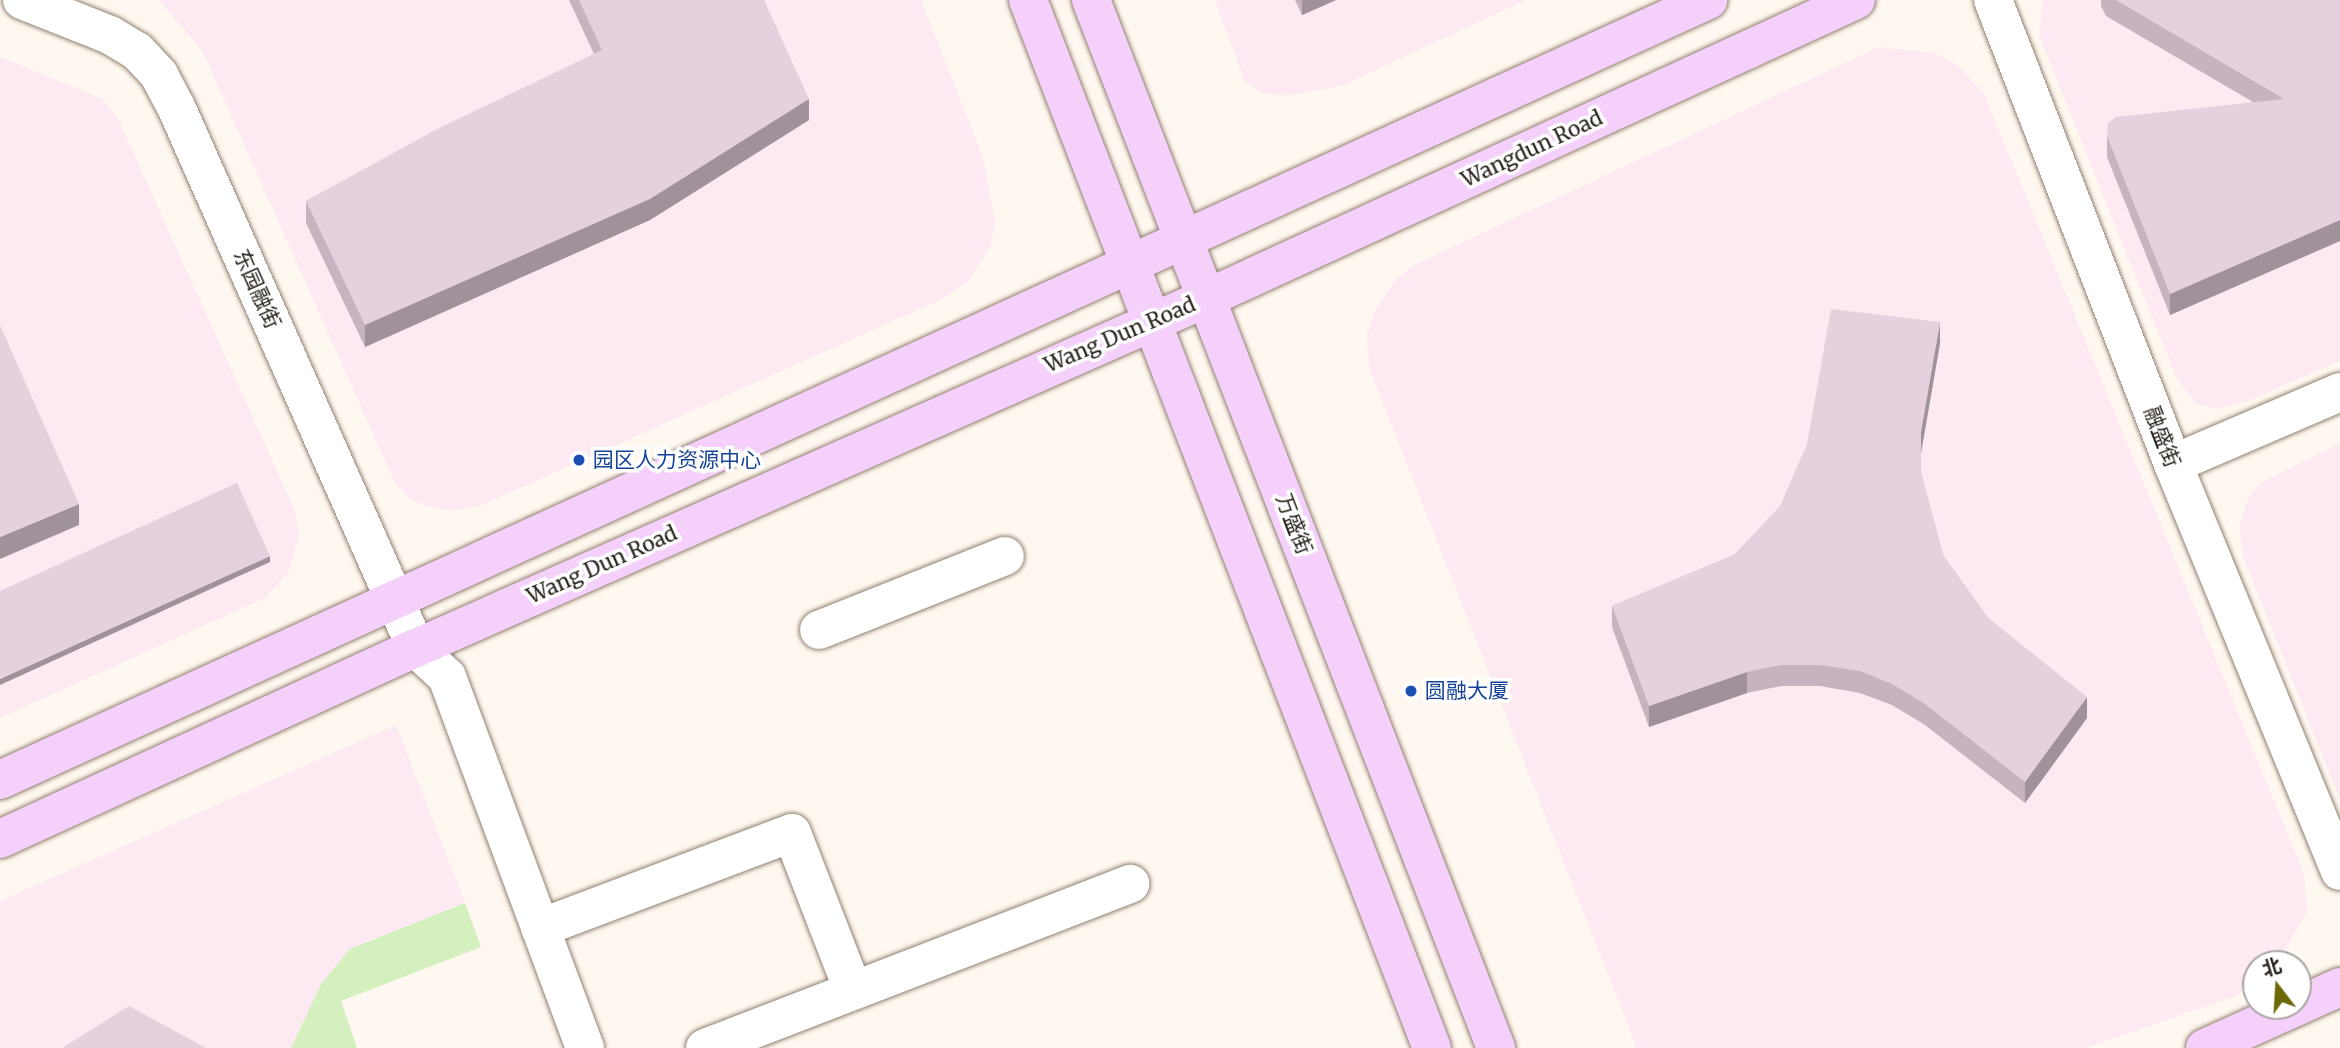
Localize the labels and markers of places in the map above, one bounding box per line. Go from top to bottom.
place label: 园区人力资源中心 [593,447,761,473]
marker: 园区人力资源中心 [571,452,587,468]
place label: 圆融大厦 [1425,678,1509,704]
marker: 圆融大厦 [1403,683,1419,699]

